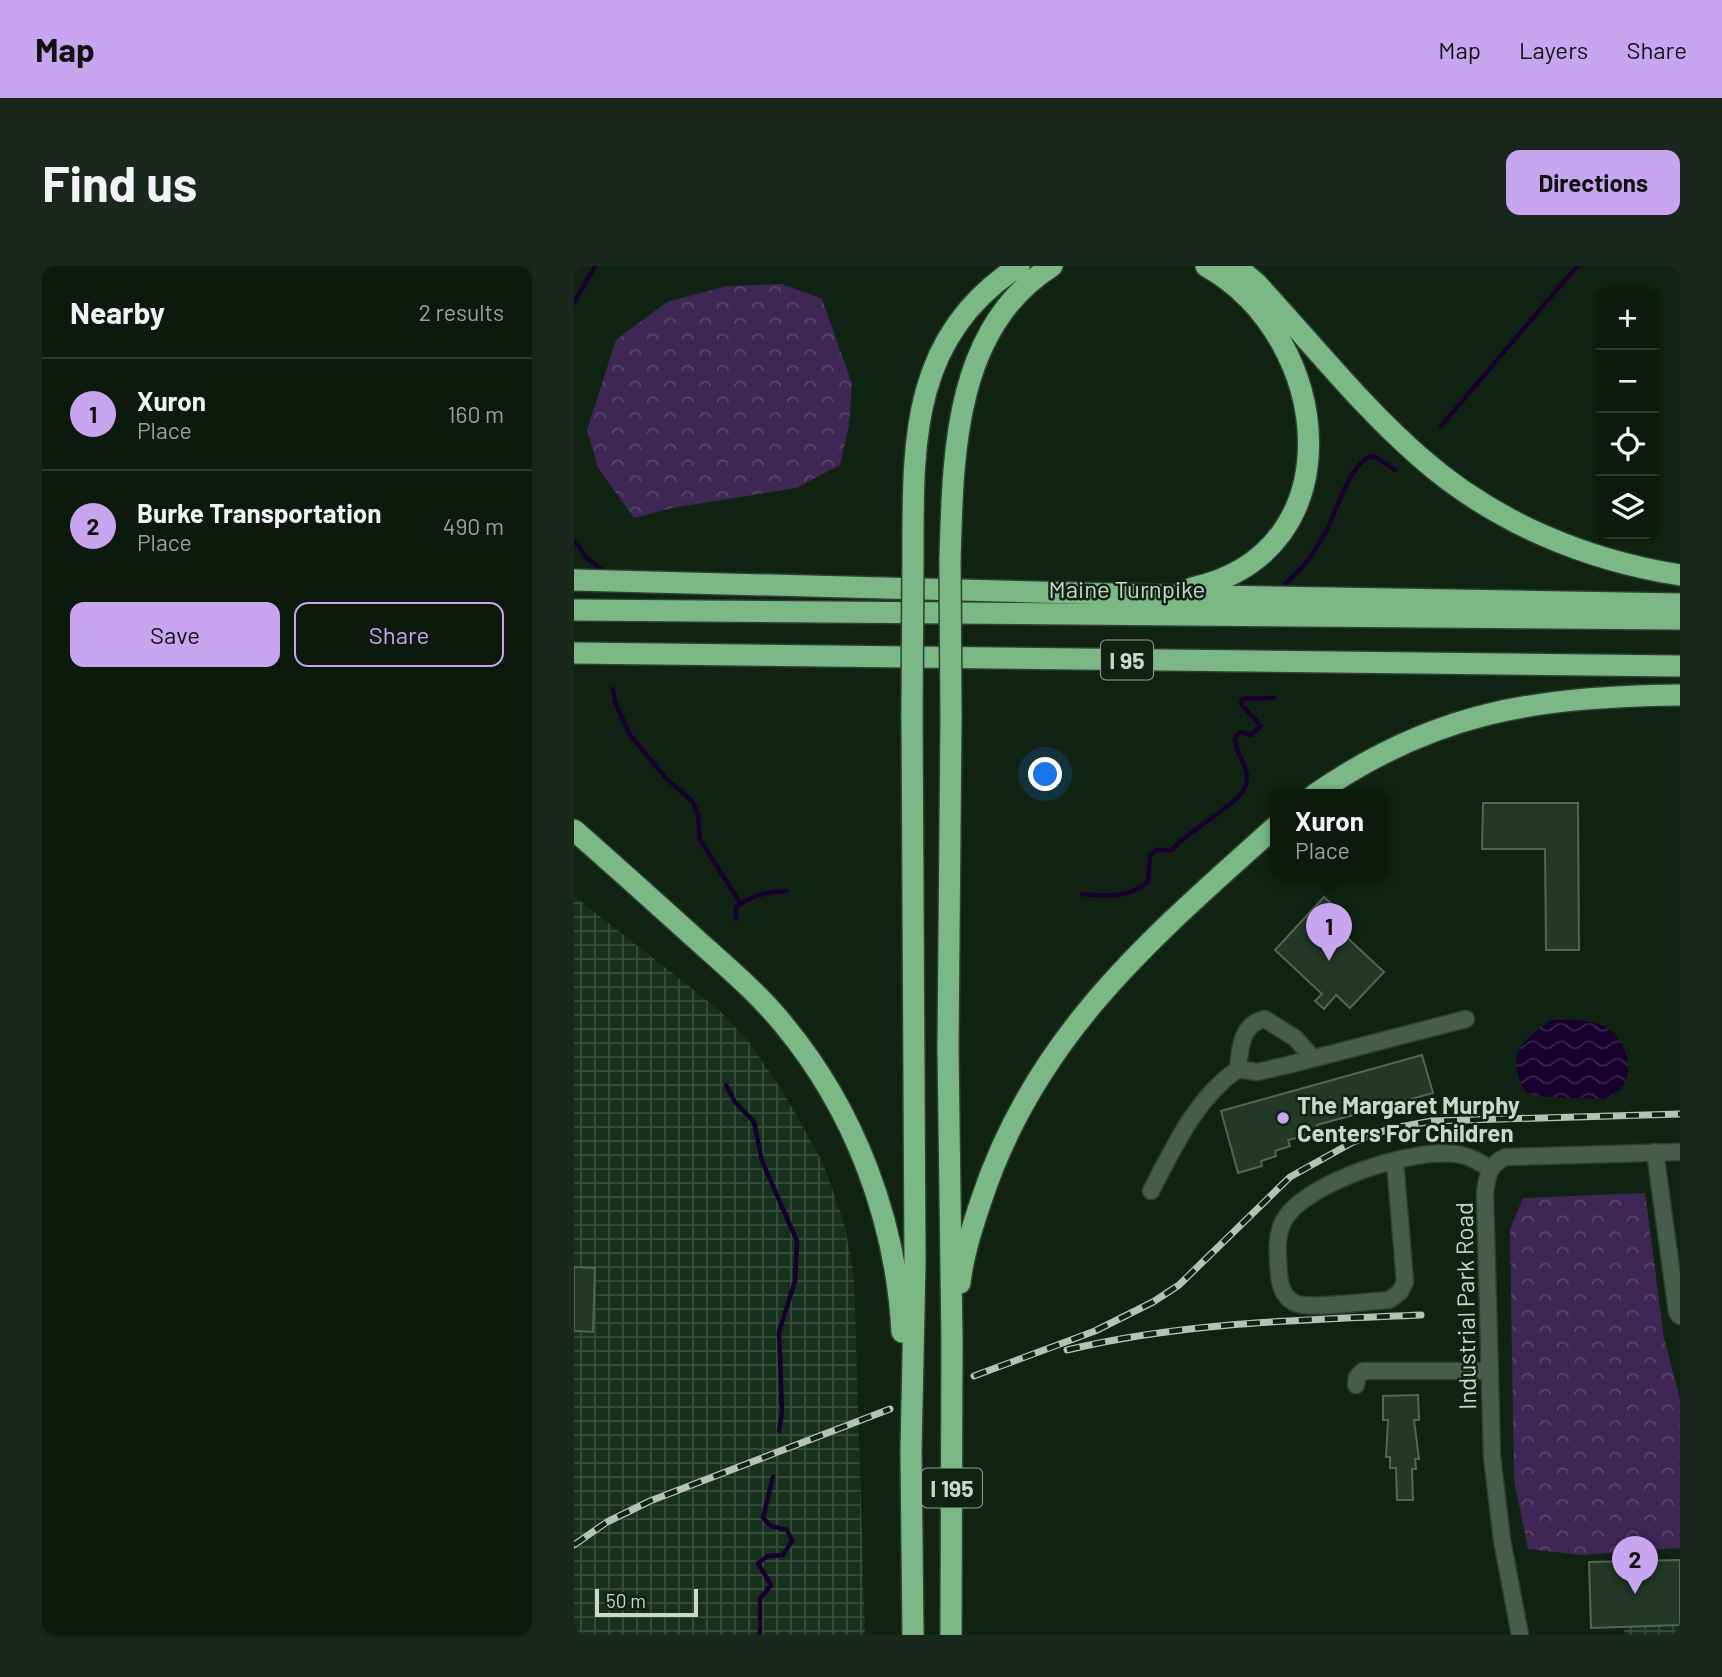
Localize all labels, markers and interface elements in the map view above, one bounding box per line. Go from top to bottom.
text: Map [35,29,95,69]
text: Map [1438,35,1481,64]
text: Layers [1519,35,1588,64]
text: Share [1626,35,1687,64]
button: Directions [1506,150,1680,215]
text: Find us [42,153,197,212]
map controls [1596,287,1659,539]
button: + [1596,287,1659,350]
text: Nearby [70,294,165,330]
text: 2 results [419,298,504,326]
button: − [1596,350,1659,413]
text: Xuron [137,385,206,416]
text: 1 [89,400,97,428]
text: 160 m [447,400,504,428]
button: locate [1596,413,1659,476]
text: Place [137,416,192,444]
button: layers [1596,476,1659,539]
text: Burke Transportation [137,497,382,528]
text: 2 [87,512,99,540]
text: 490 m [443,512,504,540]
text: Place [137,528,192,556]
street label: Maine Turnpike [1049,574,1205,603]
button: Save [70,602,280,667]
button: Share [294,602,504,667]
road number: I 95 [1101,640,1153,680]
your location [1028,757,1062,791]
popup [1270,789,1389,880]
text: Xuron [1295,805,1364,836]
text: Place [1295,836,1350,864]
pin: 1 [1306,903,1352,961]
place label: The Margaret Murphy Centers For Children [1297,1090,1520,1147]
marker: The Margaret Murphy Centers For Children [1275,1110,1291,1126]
street label: Industrial Park Road [1449,1202,1481,1410]
road number: I 195 [922,1469,982,1508]
pin: 2 [1612,1536,1658,1594]
scale bar [595,1586,698,1618]
text: 50 m [606,1589,646,1612]

